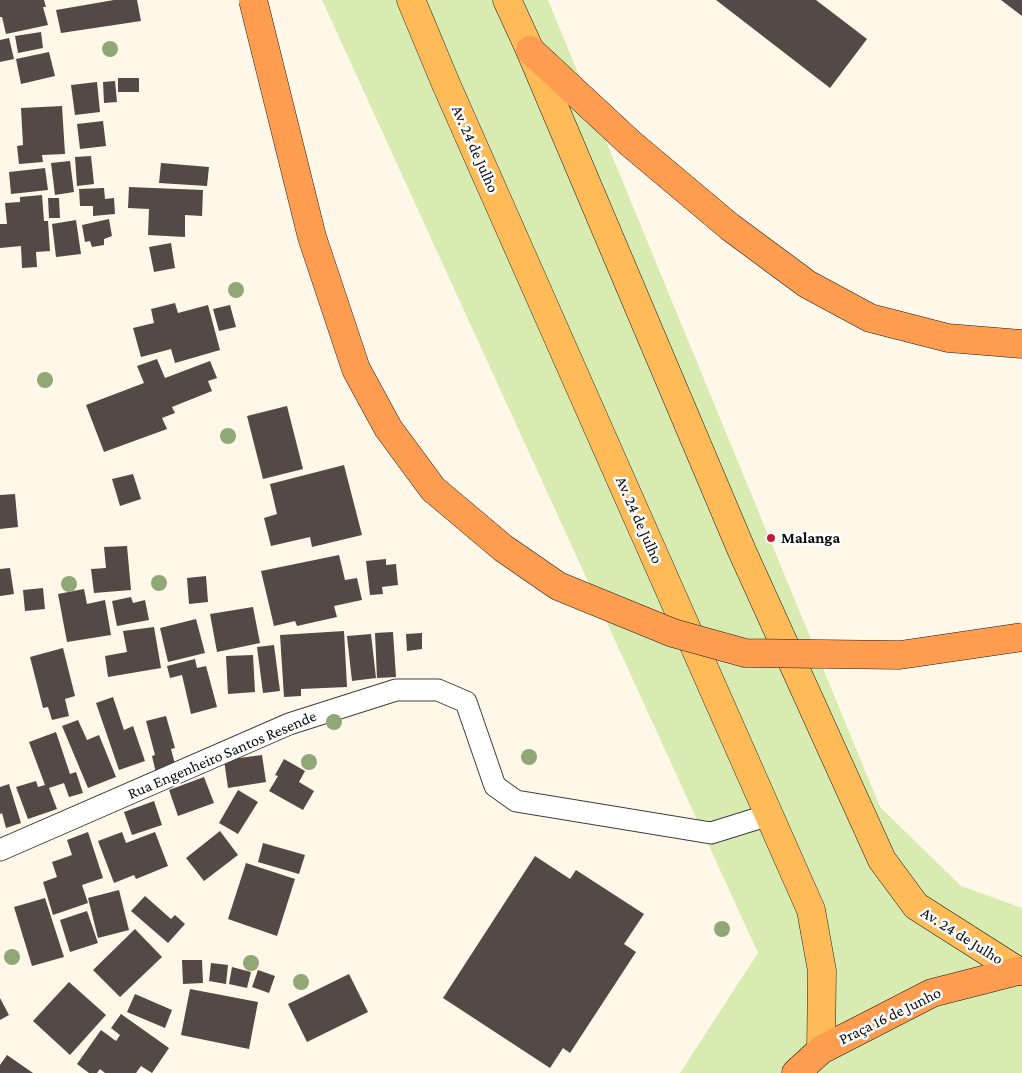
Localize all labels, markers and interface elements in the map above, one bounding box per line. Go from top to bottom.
street label: Av. 24 de Julho [447,102,503,196]
street label: Av. 24 de Julho [611,473,667,567]
place label: Malanga [781,528,840,548]
marker: Malanga [765,532,777,544]
street label: Rua Engenheiro Santos Resende [125,706,319,804]
street label: Av. 24 de Julho [917,903,1007,969]
street label: Praça 16 de Junho [836,983,944,1049]

